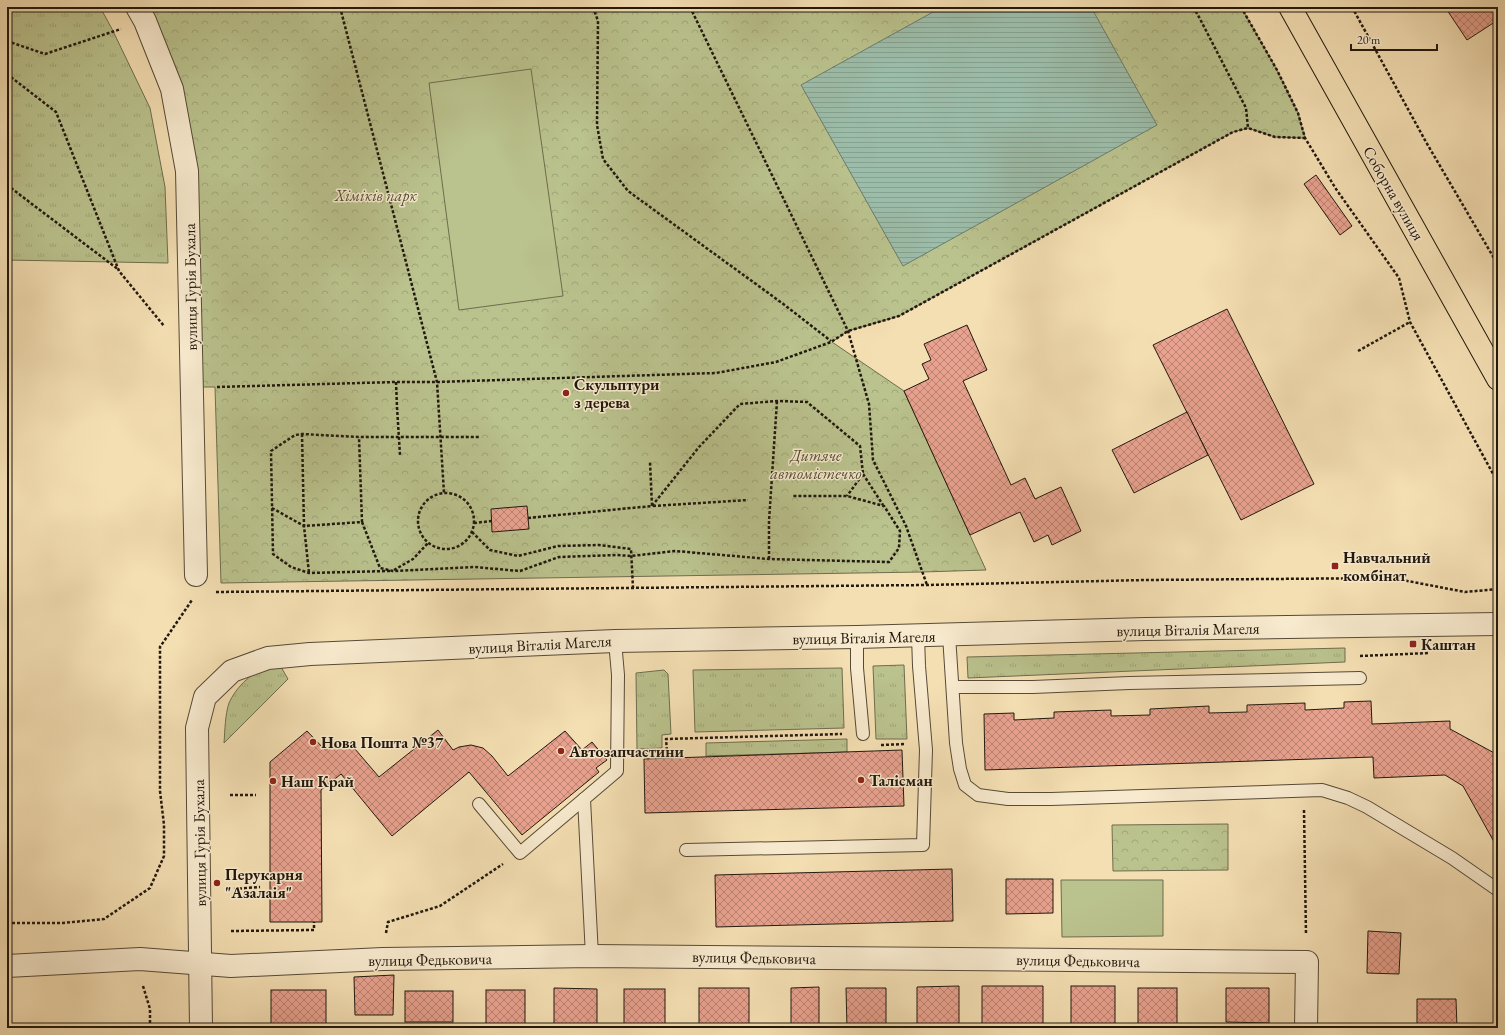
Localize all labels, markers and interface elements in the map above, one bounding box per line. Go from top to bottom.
scale bar [1351,26,1437,52]
text: 20 m [1357,32,1381,48]
street label: Соборна вулиця [1358,142,1429,244]
park label: Хіміків парк [334,185,417,206]
street label: вулиця Гурія Бухала [179,222,202,351]
place label: Скульптури з дерева [574,374,660,413]
marker: Скульптури з дерева [561,388,571,398]
park label: Дитяче автомістечко [769,445,862,484]
place label: Навчальний комбінат [1343,547,1431,586]
marker: Навчальний комбінат [1330,561,1340,571]
street label: вулиця Віталія Магеля [1116,618,1260,641]
street label: вулиця Віталія Магеля [792,626,936,649]
street label: вулиця Віталія Магеля [468,630,612,659]
place label: Каштан [1421,634,1476,655]
marker: Каштан [1408,639,1418,649]
place label: Нова Пошта №37 [321,732,444,753]
marker: Нова Пошта №37 [308,737,318,747]
place label: Автозапчастини [568,741,684,762]
marker: Автозапчастини [556,746,566,756]
place label: Талісман [869,770,933,791]
place label: Наш Край [281,771,355,792]
marker: Талісман [856,775,866,785]
marker: Наш Край [268,776,278,786]
street label: вулиця Гурія Бухала [188,778,211,907]
place label: Перукарня "Азалаія" [225,864,303,903]
marker: Перукарня "Азалаія" [212,878,222,888]
street label: вулиця Федьковича [692,946,817,969]
street label: вулиця Федьковича [368,948,493,971]
street label: вулиця Федьковича [1016,949,1141,972]

